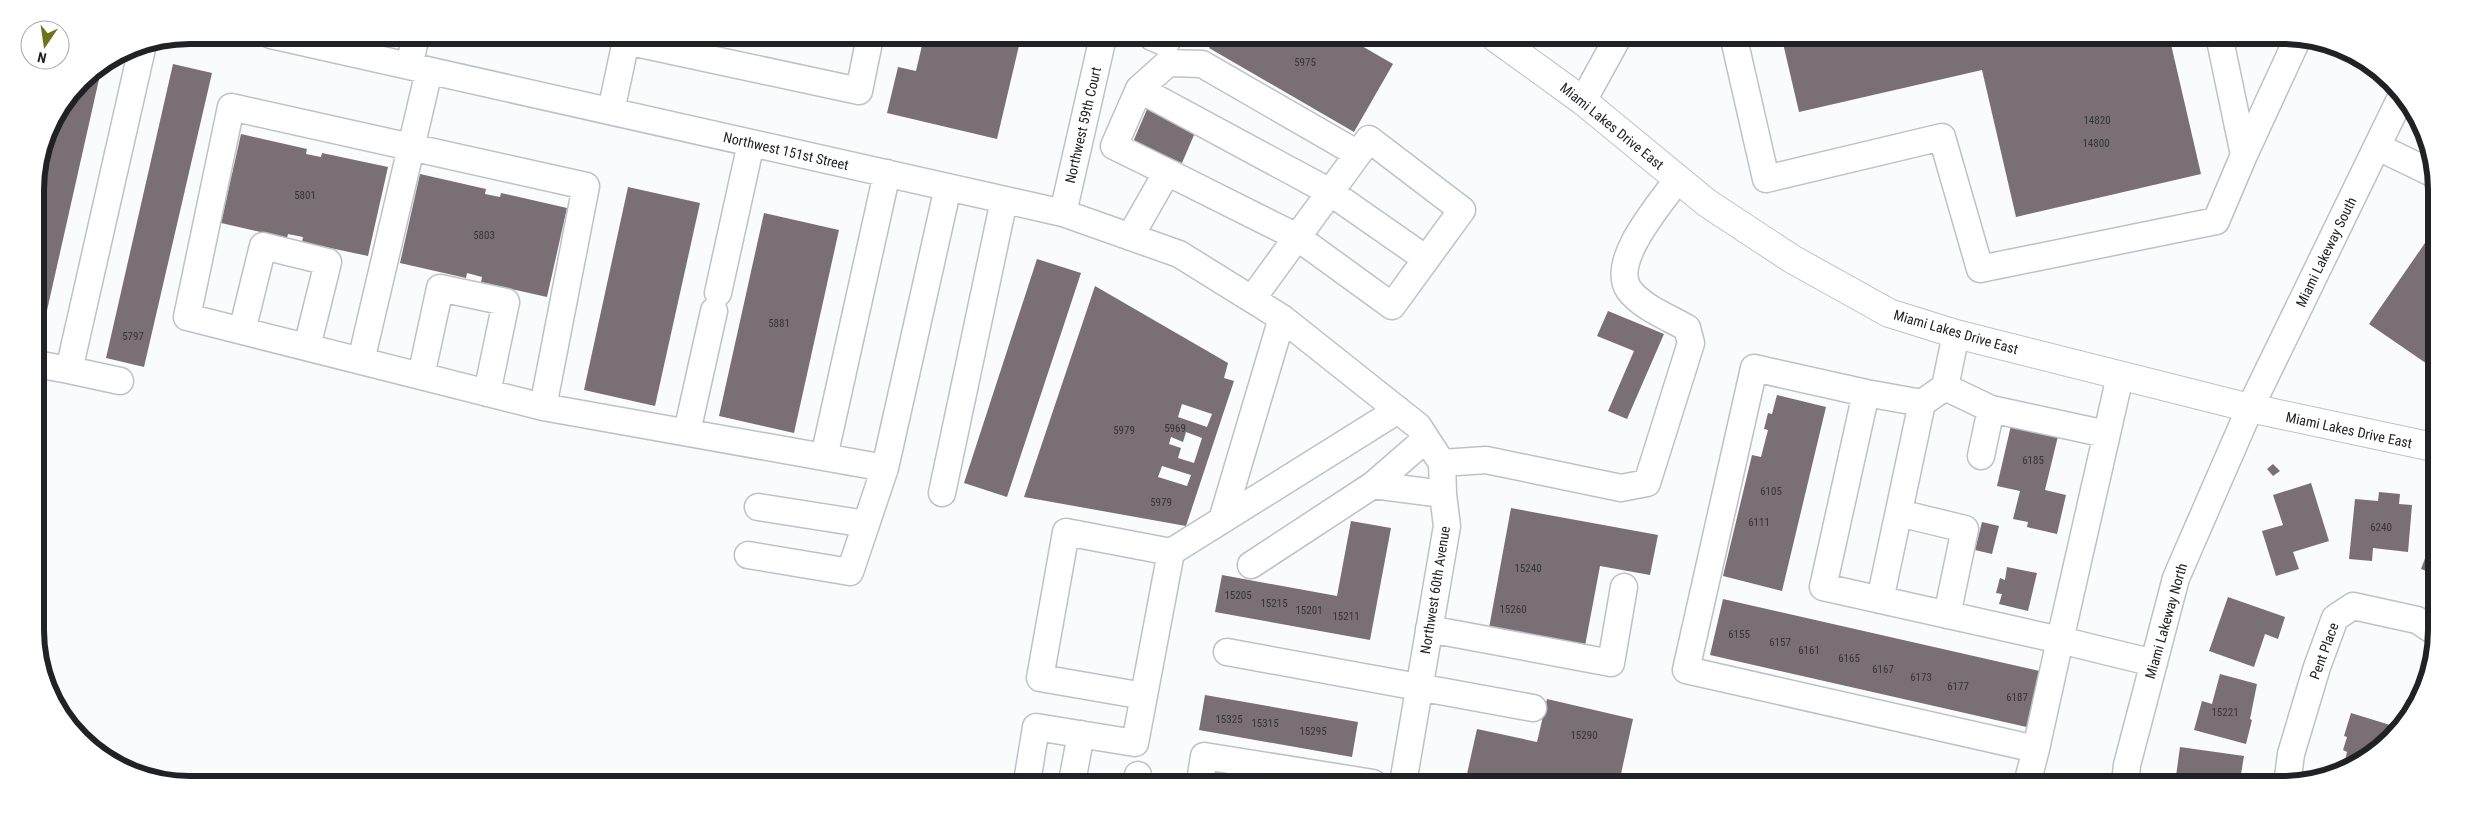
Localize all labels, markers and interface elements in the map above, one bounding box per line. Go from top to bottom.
north arrow [20,20,70,70]
text: N [36,49,48,66]
house number: 5975 [1294,56,1316,69]
street label: Northwest 59th Court [1062,65,1104,185]
street label: Miami Lakes Drive East [1557,79,1667,173]
house number: 14820 [2083,114,2111,127]
street label: Northwest 151st Street [722,129,850,173]
house number: 14800 [2082,137,2110,150]
house number: 5801 [294,189,316,202]
street label: Miami Lakeway South [2292,194,2360,310]
house number: 5803 [473,229,495,242]
street label: Miami Lakes Drive East [1892,307,2020,357]
house number: 5881 [768,317,790,330]
house number: 5797 [122,330,144,343]
street label: Miami Lakes Drive East [2284,409,2414,451]
house number: 5969 [1164,422,1186,435]
house number: 5979 [1113,424,1135,437]
house number: 6185 [2022,454,2044,467]
house number: 6105 [1760,485,1782,498]
house number: 5979 [1150,496,1172,509]
house number: 6111 [1748,516,1770,529]
house number: 6240 [2370,521,2392,534]
street label: Northwest 60th Avenue [1417,525,1453,655]
street label: Miami Lakeway North [2142,561,2190,681]
house number: 15240 [1514,562,1542,575]
house number: 15205 [1224,589,1252,602]
house number: 15215 [1260,597,1288,610]
house number: 15260 [1499,603,1527,616]
house number: 15201 [1295,604,1323,617]
house number: 15211 [1332,610,1360,623]
street label: Pent Place [2306,620,2342,681]
house number: 6155 [1728,628,1750,641]
house number: 6157 [1769,636,1791,649]
house number: 6161 [1798,644,1820,657]
house number: 6165 [1838,652,1860,665]
house number: 6167 [1872,663,1894,676]
house number: 6173 [1910,671,1932,684]
house number: 6177 [1947,680,1969,693]
house number: 6187 [2006,691,2028,704]
house number: 15221 [2211,706,2239,719]
house number: 15325 [1215,713,1243,726]
house number: 15315 [1251,717,1279,730]
house number: 15295 [1299,725,1327,738]
house number: 15290 [1570,729,1598,742]

